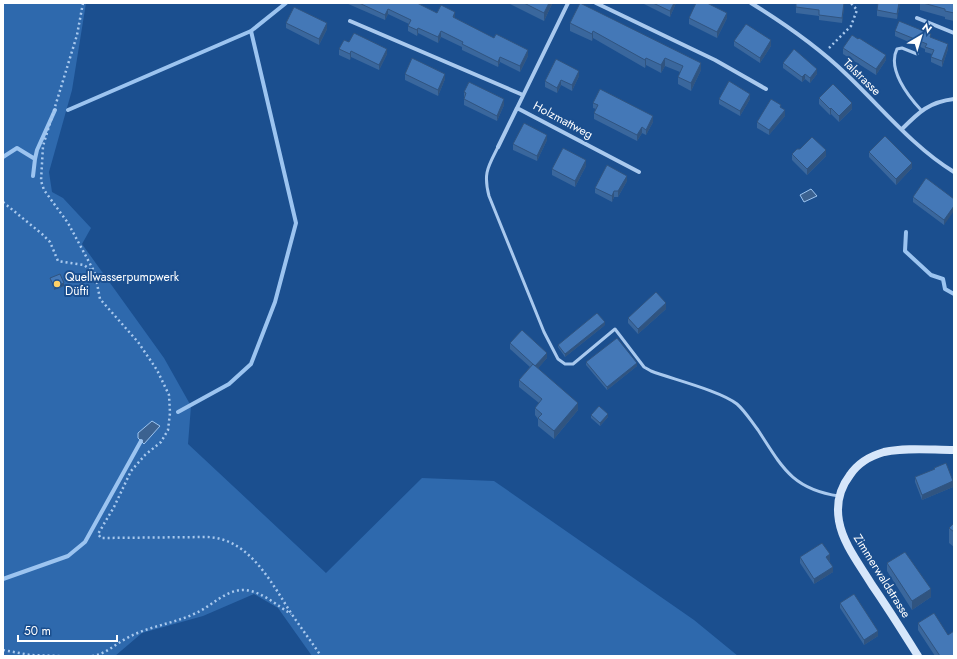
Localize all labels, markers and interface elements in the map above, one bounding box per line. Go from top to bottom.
north arrow [901,16,941,56]
text: N [919,19,936,37]
street label: Talstrasse [839,54,885,100]
street label: Holzmattweg [530,97,596,143]
place label: Quellwasserpumpwerk Düfti [65,268,180,300]
marker: Quellwasserpumpwerk Düfti [52,279,62,289]
street label: Zimmerwaldstrasse [849,531,915,621]
scale bar [18,617,117,643]
text: 50 m [24,622,51,640]

